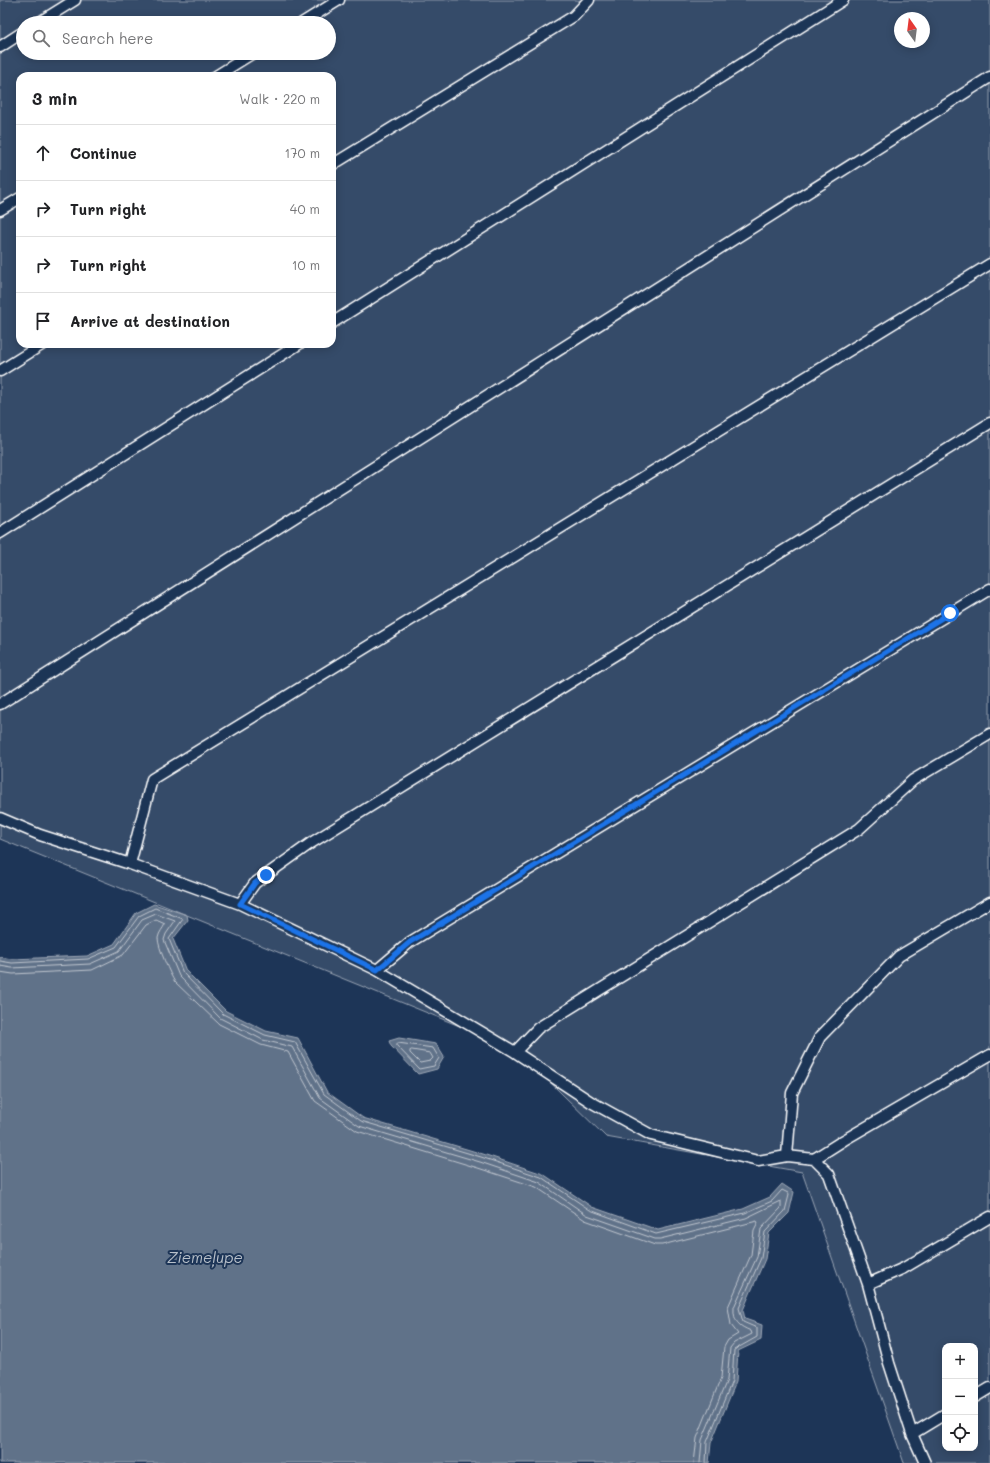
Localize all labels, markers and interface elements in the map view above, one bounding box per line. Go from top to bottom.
north arrow [894,12,930,48]
search box [16,16,336,60]
icon: search [30,27,52,49]
text: Search here [62,28,153,48]
text: 3 min [32,87,77,109]
text: Walk · 220 m [239,90,320,107]
icon: ahead [32,142,54,164]
text: Continue [70,143,137,163]
text: 170 m [284,144,320,161]
icon: right [32,198,54,220]
text: Turn right [70,199,147,219]
text: 40 m [290,200,320,217]
icon: right [32,254,54,276]
text: Turn right [70,255,147,275]
text: 10 m [292,256,320,273]
icon: arrive [32,310,54,332]
text: Arrive at destination [70,311,230,331]
route start [941,604,959,622]
route end [257,866,275,884]
water label: Ziemeļupe [167,1247,243,1268]
map controls [942,1343,978,1451]
button: + [942,1343,978,1379]
button: − [942,1379,978,1415]
button: locate [942,1415,978,1451]

